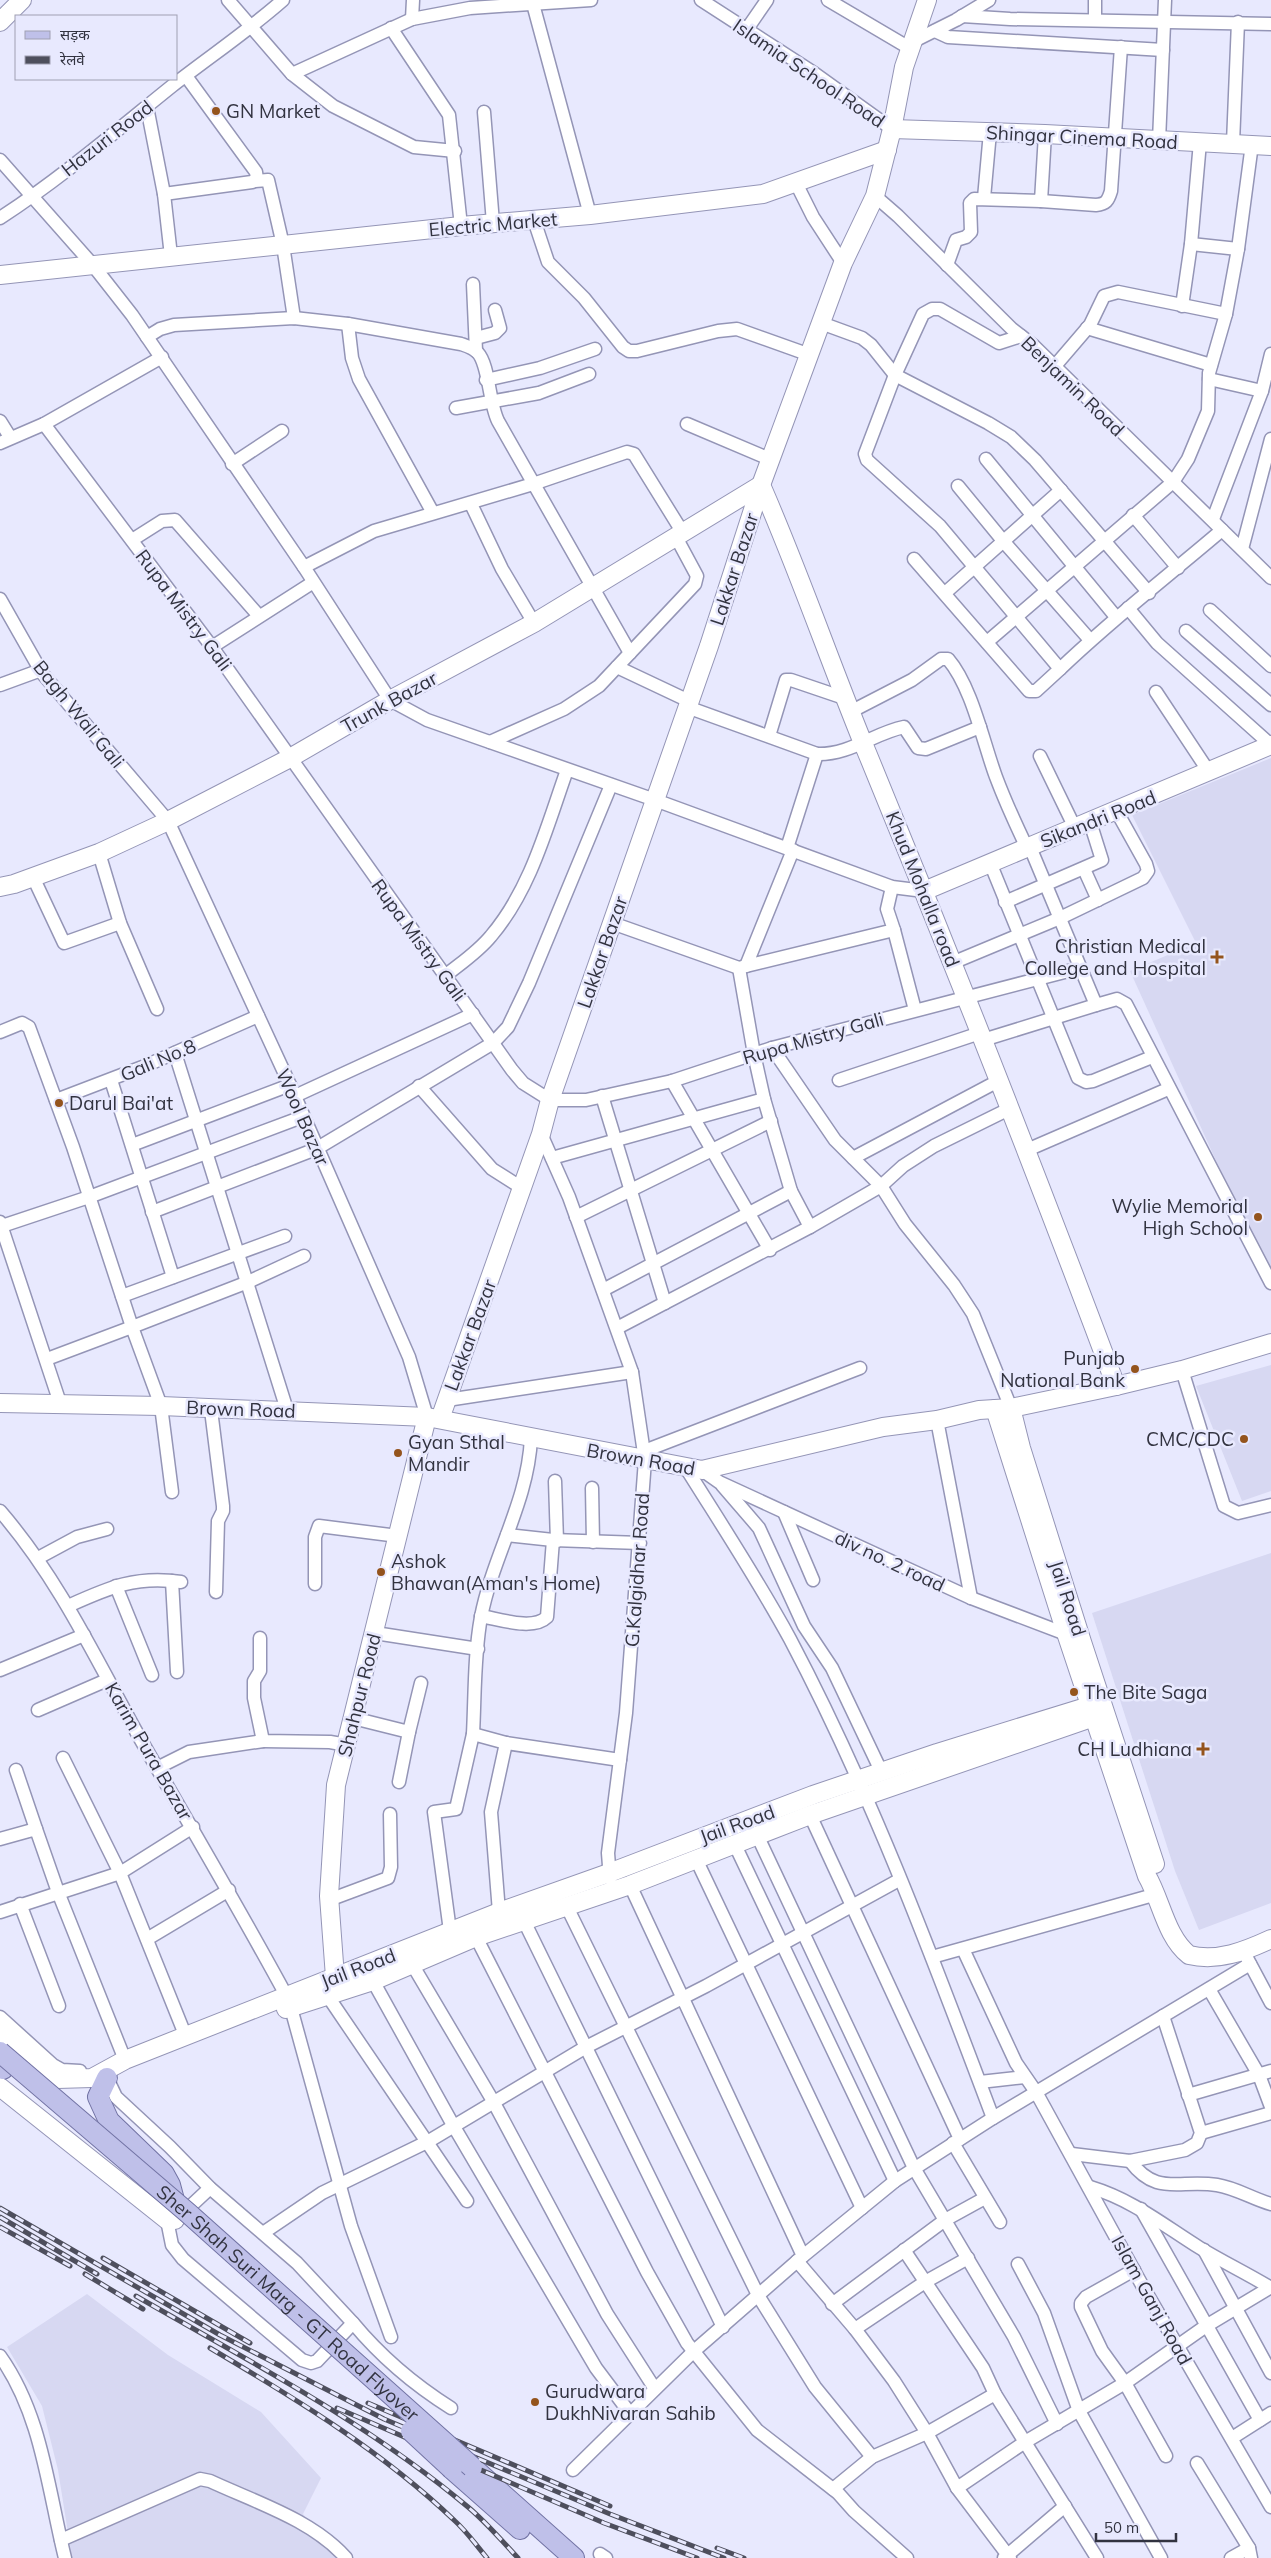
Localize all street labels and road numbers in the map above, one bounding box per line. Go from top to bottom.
street label: Islamia School Road [729,13,889,133]
street label: Hazuri Road [56,95,158,181]
street label: Shingar Cinema Road [986,120,1178,154]
street label: Electric Market [428,206,559,242]
street label: Benjamin Road [1016,331,1130,441]
street label: Lakkar Bazar [705,510,764,628]
street label: Rupa Mistry Gali [131,545,237,675]
street label: Bagh Wali Gali [28,655,130,773]
street label: Trunk Bazar [337,666,441,738]
street label: Sikandri Road [1037,785,1159,853]
street label: Khud Mohalla road [881,808,965,970]
street label: Rupa Mistry Gali [367,874,471,1006]
street label: Lakkar Bazar [572,893,632,1011]
street label: Rupa Mistry Gali [740,1006,886,1070]
street label: Gali No.8 [117,1033,199,1087]
street label: Wool Bazar [271,1065,335,1169]
street label: Lakkar Bazar [439,1276,501,1394]
street label: Brown Road [186,1395,296,1423]
street label: Brown Road [585,1438,697,1480]
street label: G.Kalgidhar Road [620,1492,654,1648]
street label: div no. 2 road [831,1525,949,1597]
street label: Jail Road [1044,1557,1092,1639]
street label: Shahpur Road [332,1631,386,1759]
street label: Karim Pura Bazar [100,1678,198,1824]
street label: Jail Road [696,1799,778,1849]
street label: Jail Road [317,1943,399,1993]
street label: Sher Shah Suri Marg - GT Road Flyover [152,2180,424,2426]
street label: Islam Ganj Road [1106,2231,1198,2369]

